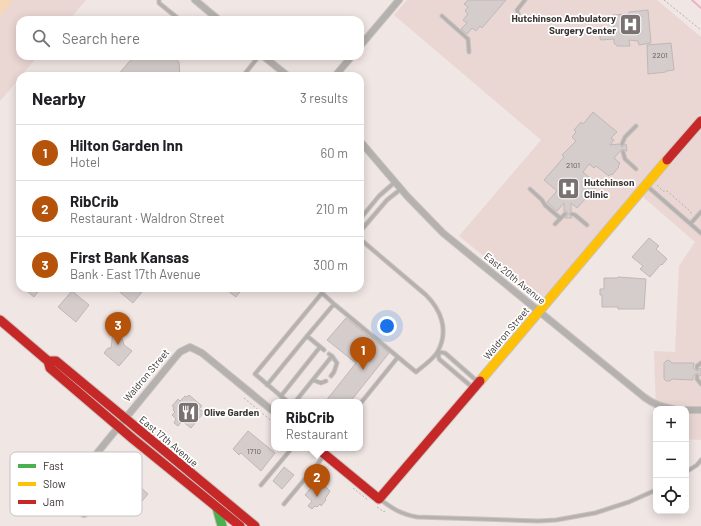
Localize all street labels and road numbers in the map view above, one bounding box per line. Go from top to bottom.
street label: East 20th Avenue [482,250,548,306]
street label: Waldron Street [481,304,532,362]
street label: Waldron Street [121,346,172,404]
street label: East 17th Avenue [137,413,201,469]

